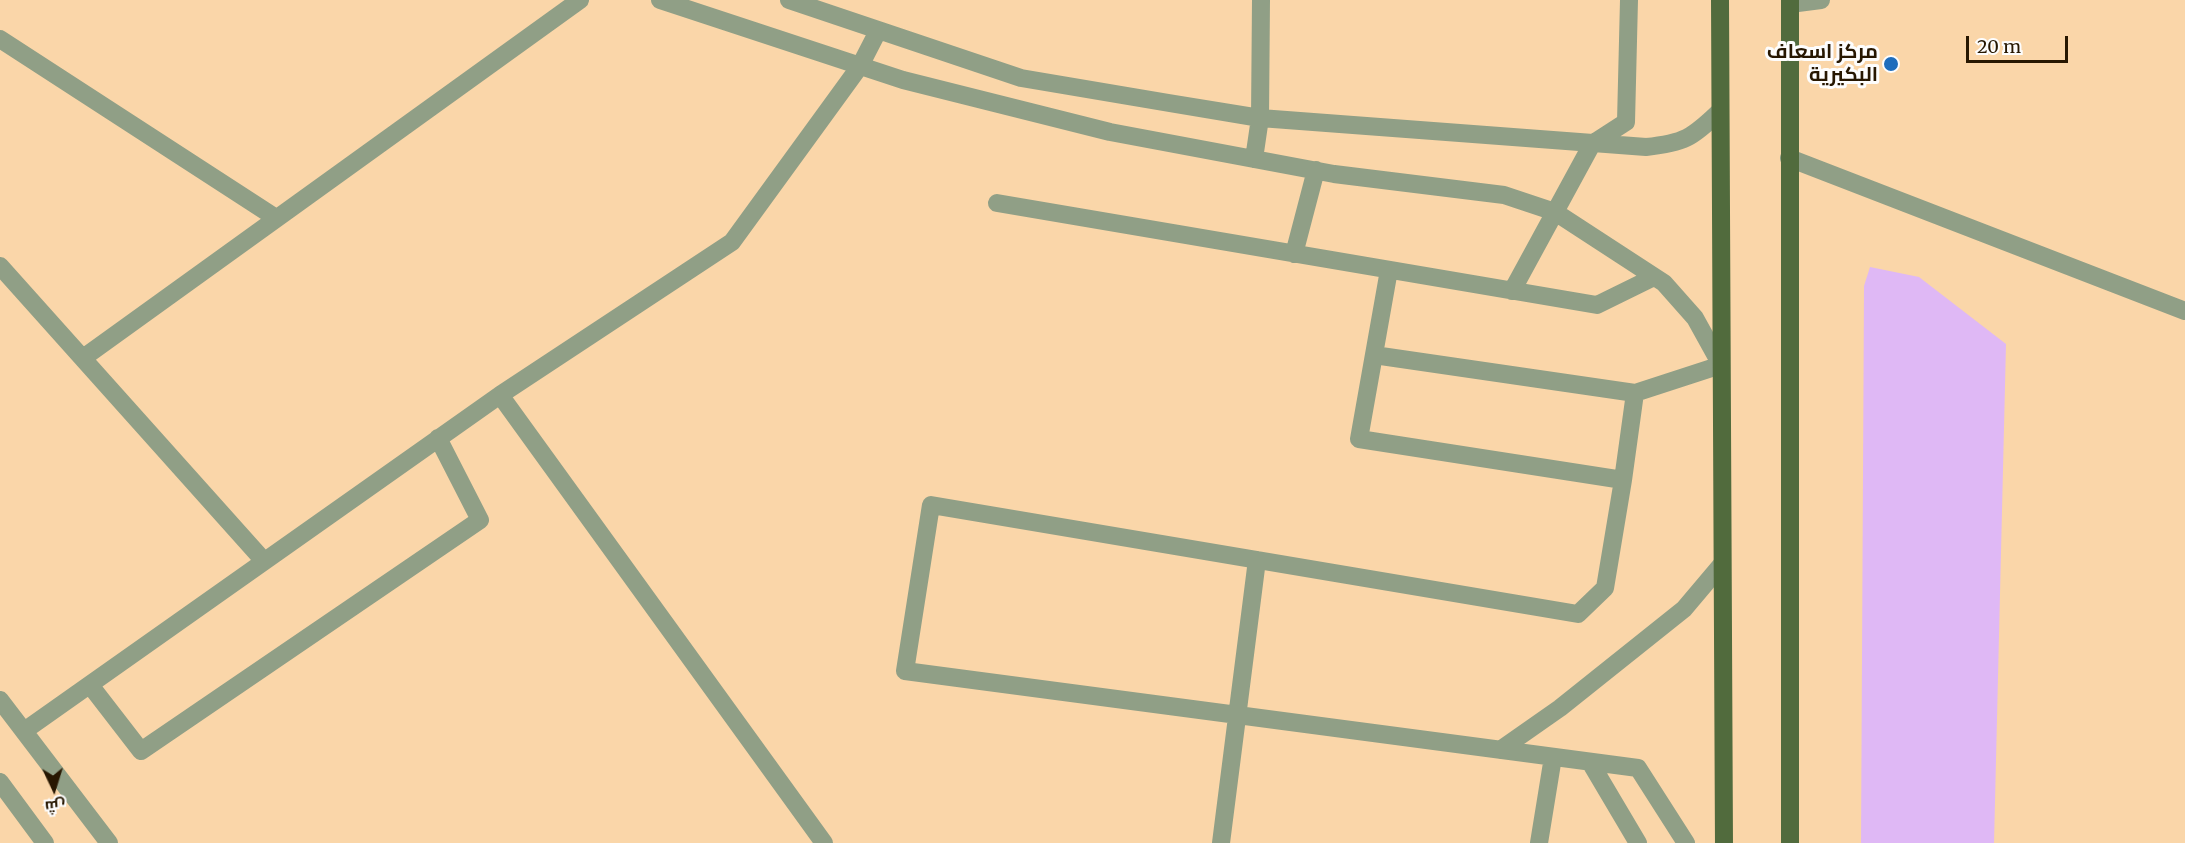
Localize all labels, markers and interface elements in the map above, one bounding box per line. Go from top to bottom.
scale bar [1969,24,2071,62]
text: 20 m [1977,35,2021,58]
place label: مركز اسعاف البكيرية [1767,40,1878,87]
marker: مركز اسعاف البكيرية [1882,55,1900,73]
north arrow [24,759,84,819]
text: ش [44,796,66,818]

